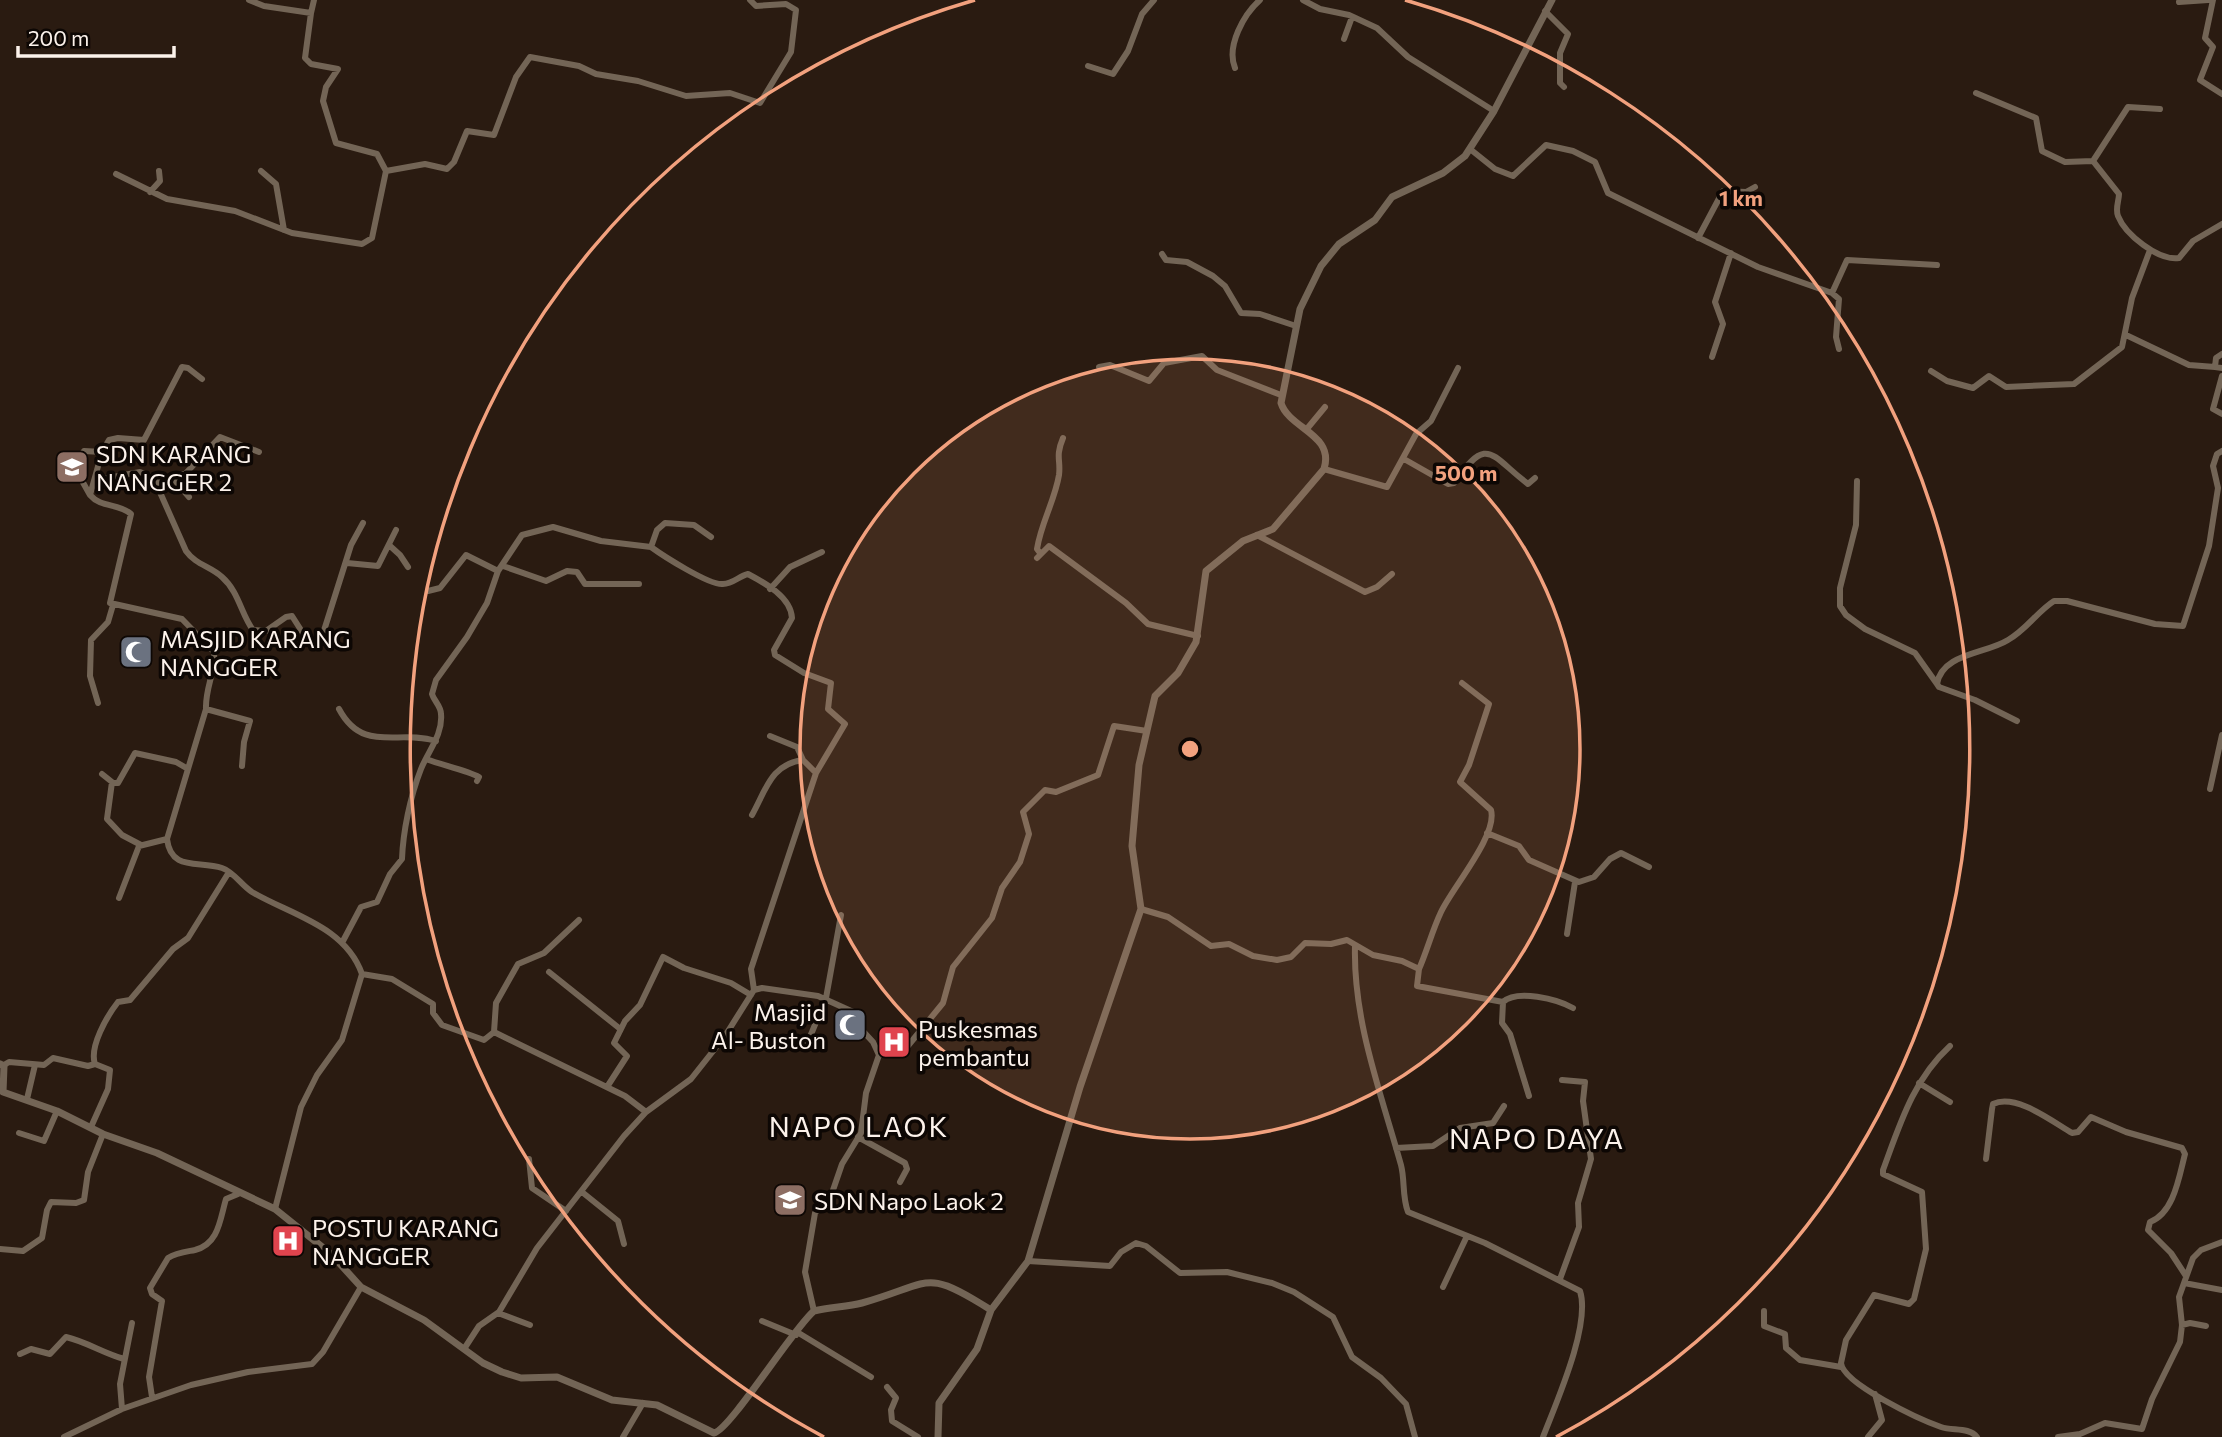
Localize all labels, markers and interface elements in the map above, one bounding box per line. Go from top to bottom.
scale bar [18,14,173,58]
text: 200 m [28,25,89,50]
text: 1 km [1719,185,1763,210]
place label: SDN KARANG NANGGER 2 [96,439,251,496]
school or university icon: SDN KARANG NANGGER 2 [53,448,91,486]
text: 500 m [1435,460,1497,485]
place label: MASJID KARANG NANGGER [160,624,351,681]
mosque icon: MASJID KARANG NANGGER [117,633,155,671]
centre of rings [1178,737,1202,761]
place label: Masjid Al- Buston [711,997,826,1054]
mosque icon: Masjid Al- Buston [831,1006,869,1044]
place label: Puskesmas pembantu [918,1014,1038,1071]
hospital icon: Puskesmas pembantu [875,1023,913,1061]
district label: NAPO LAOK [769,1109,949,1143]
district label: NAPO DAYA [1449,1121,1625,1155]
school or university icon: SDN Napo Laok 2 [771,1181,809,1219]
place label: SDN Napo Laok 2 [814,1186,1004,1215]
place label: POSTU KARANG NANGGER [312,1213,499,1270]
hospital icon: POSTU KARANG NANGGER [269,1222,307,1260]

